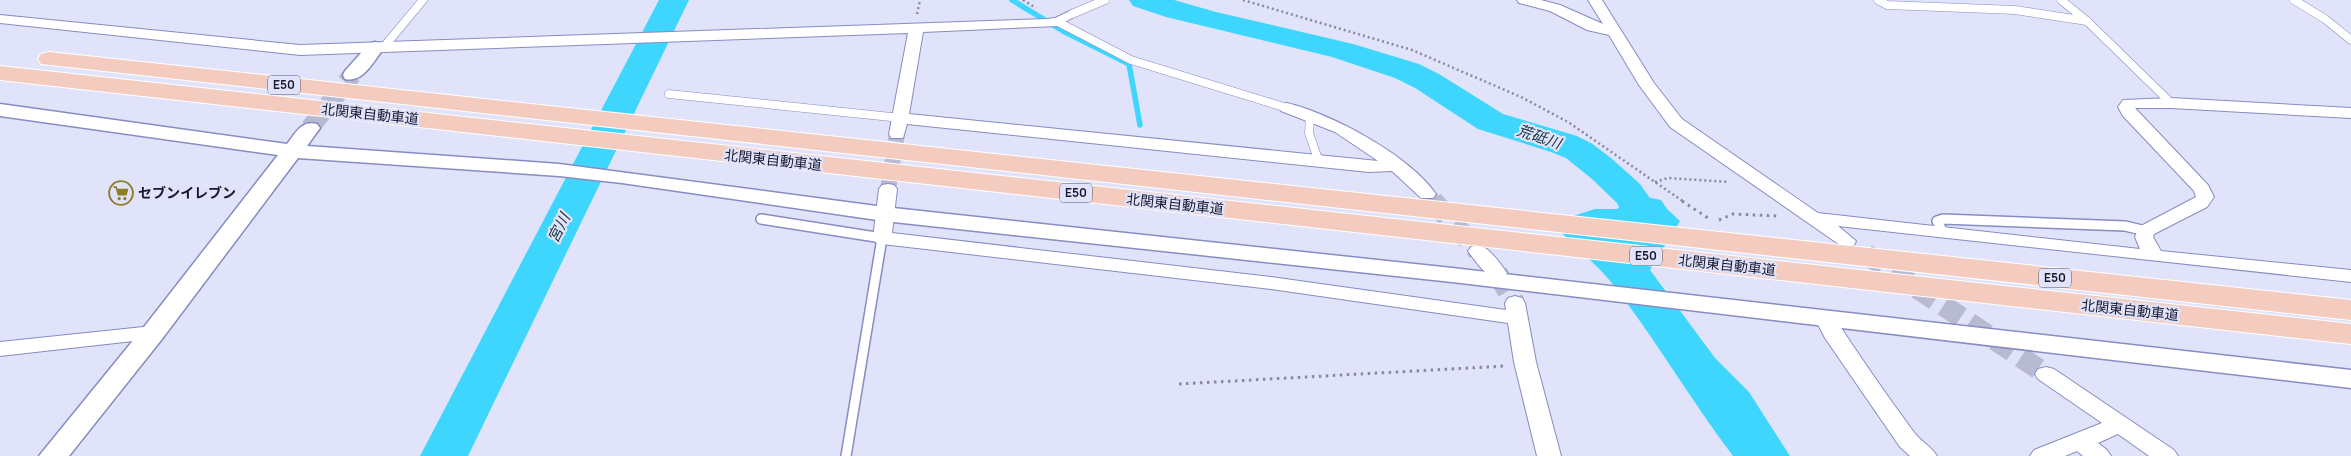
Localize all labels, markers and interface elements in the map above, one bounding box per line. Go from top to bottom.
road number: E50 [268,76,300,94]
street label: 北関東自動車道 [320,99,420,128]
water label: 荒砥川 [1514,119,1566,154]
street label: 北関東自動車道 [723,145,823,174]
supermarket icon: セブンイレブン [108,180,134,206]
place label: セブンイレブン [138,183,236,202]
road number: E50 [1060,184,1092,202]
street label: 北関東自動車道 [1125,189,1225,218]
water label: 宮川 [542,208,576,246]
road number: E50 [1630,247,1662,266]
street label: 北関東自動車道 [1677,250,1777,279]
road number: E50 [2039,268,2071,288]
street label: 北関東自動車道 [2080,295,2180,324]

